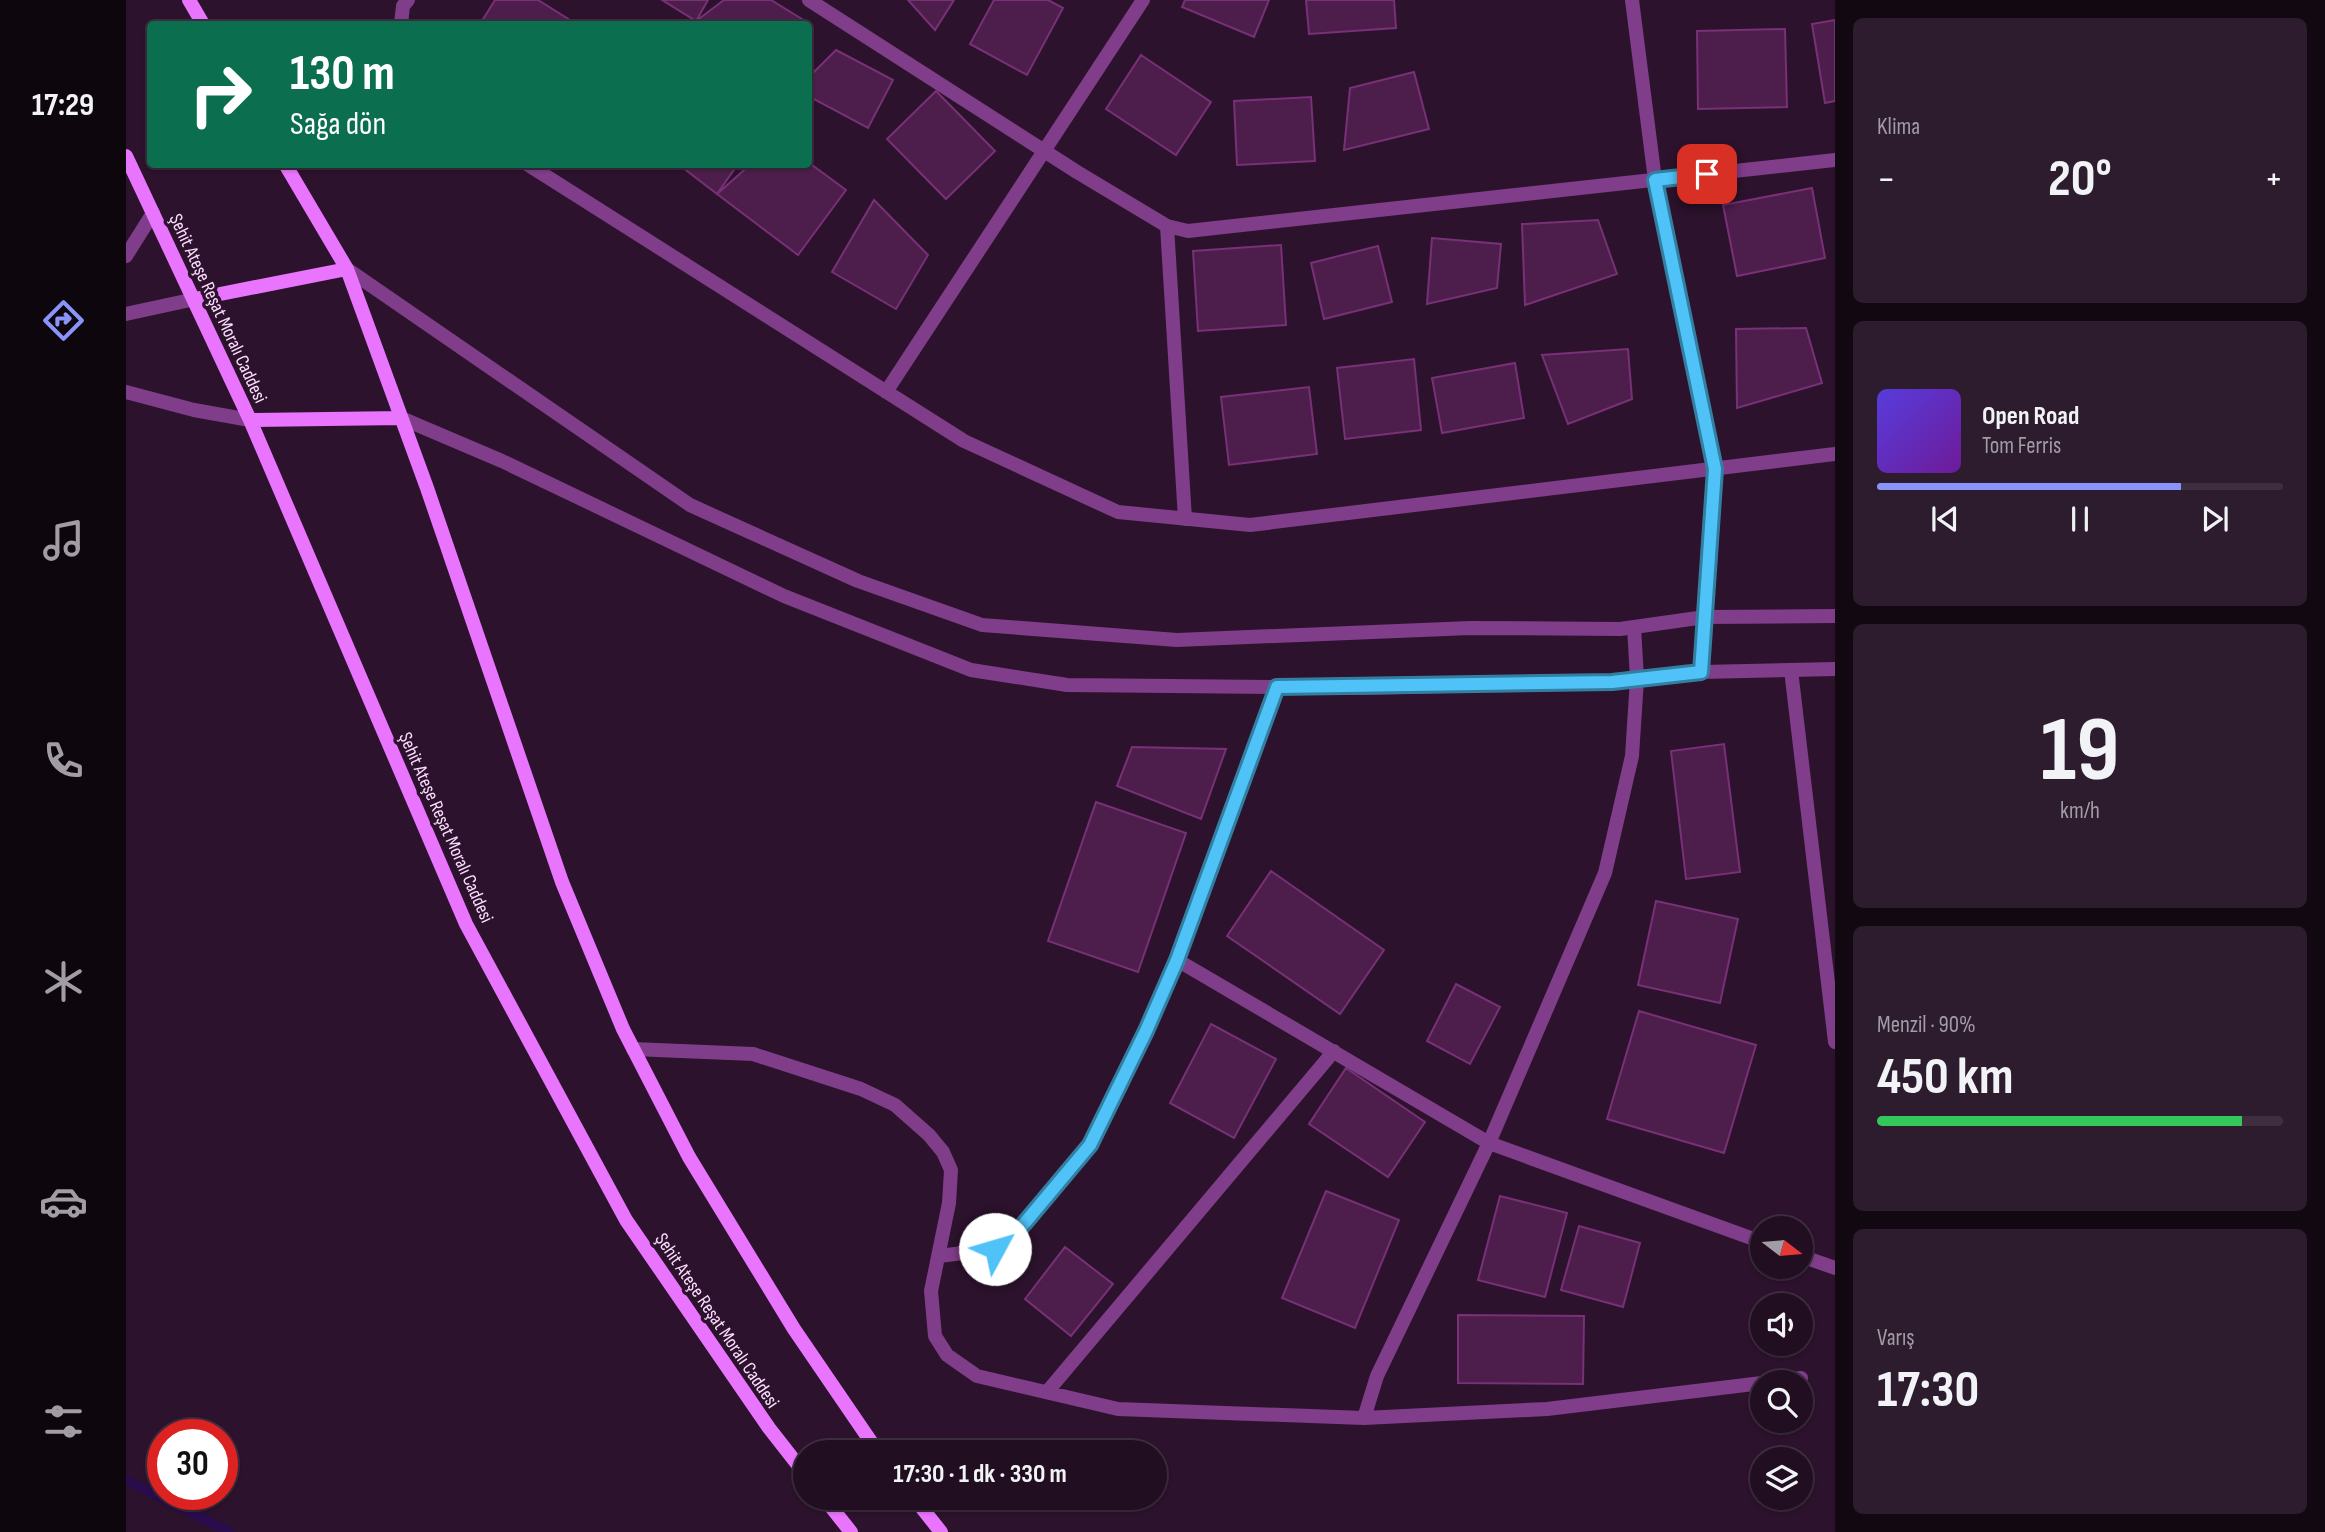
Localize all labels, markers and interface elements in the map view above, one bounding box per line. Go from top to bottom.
text: 130 m [290,45,395,104]
icon: right [175,49,266,140]
text: 17:29 [32,86,94,125]
text: Sağa dön [290,105,386,144]
text: Klima [1877,113,1920,141]
pin [1677,144,1737,204]
text: 20° [2048,148,2112,211]
icon: arrive [1688,155,1726,193]
text: − [1877,157,1896,202]
text: + [2264,157,2283,202]
street label: Şehit Ateşe Reşat Moralı Caddesi [164,210,272,407]
icon: directions [39,296,88,345]
text: Open Road [1982,401,2079,432]
text: Tom Ferris [1982,432,2061,460]
icon: previous [1926,500,1964,538]
icon: pause [2061,500,2099,538]
icon: next [2196,500,2234,538]
icon: music [39,516,88,565]
text: 19 [2041,697,2119,806]
street label: Şehit Ateşe Reşat Moralı Caddesi [393,729,498,926]
icon: phone [39,736,88,785]
text: km/h [2060,797,2100,825]
icon: climate [39,957,88,1006]
text: Menzil · 90% [1877,1011,1976,1039]
text: 450 km [1877,1046,2013,1109]
icon: car [39,1177,88,1226]
position arrow [958,1212,1032,1286]
north arrow [1750,1216,1813,1279]
map controls [1750,1216,1813,1510]
street label: Şehit Ateşe Reşat Moralı Caddesi [650,1229,784,1413]
button: sound [1750,1293,1813,1356]
text: Varış [1877,1324,1915,1352]
text: 17:30 [1877,1359,1979,1422]
button: search [1750,1370,1813,1433]
icon: filters [39,1397,88,1446]
speed limit sign: 30 [147,1419,238,1510]
button: layers [1750,1447,1813,1510]
text: 17:30 · 1 dk · 330 m [893,1459,1067,1490]

